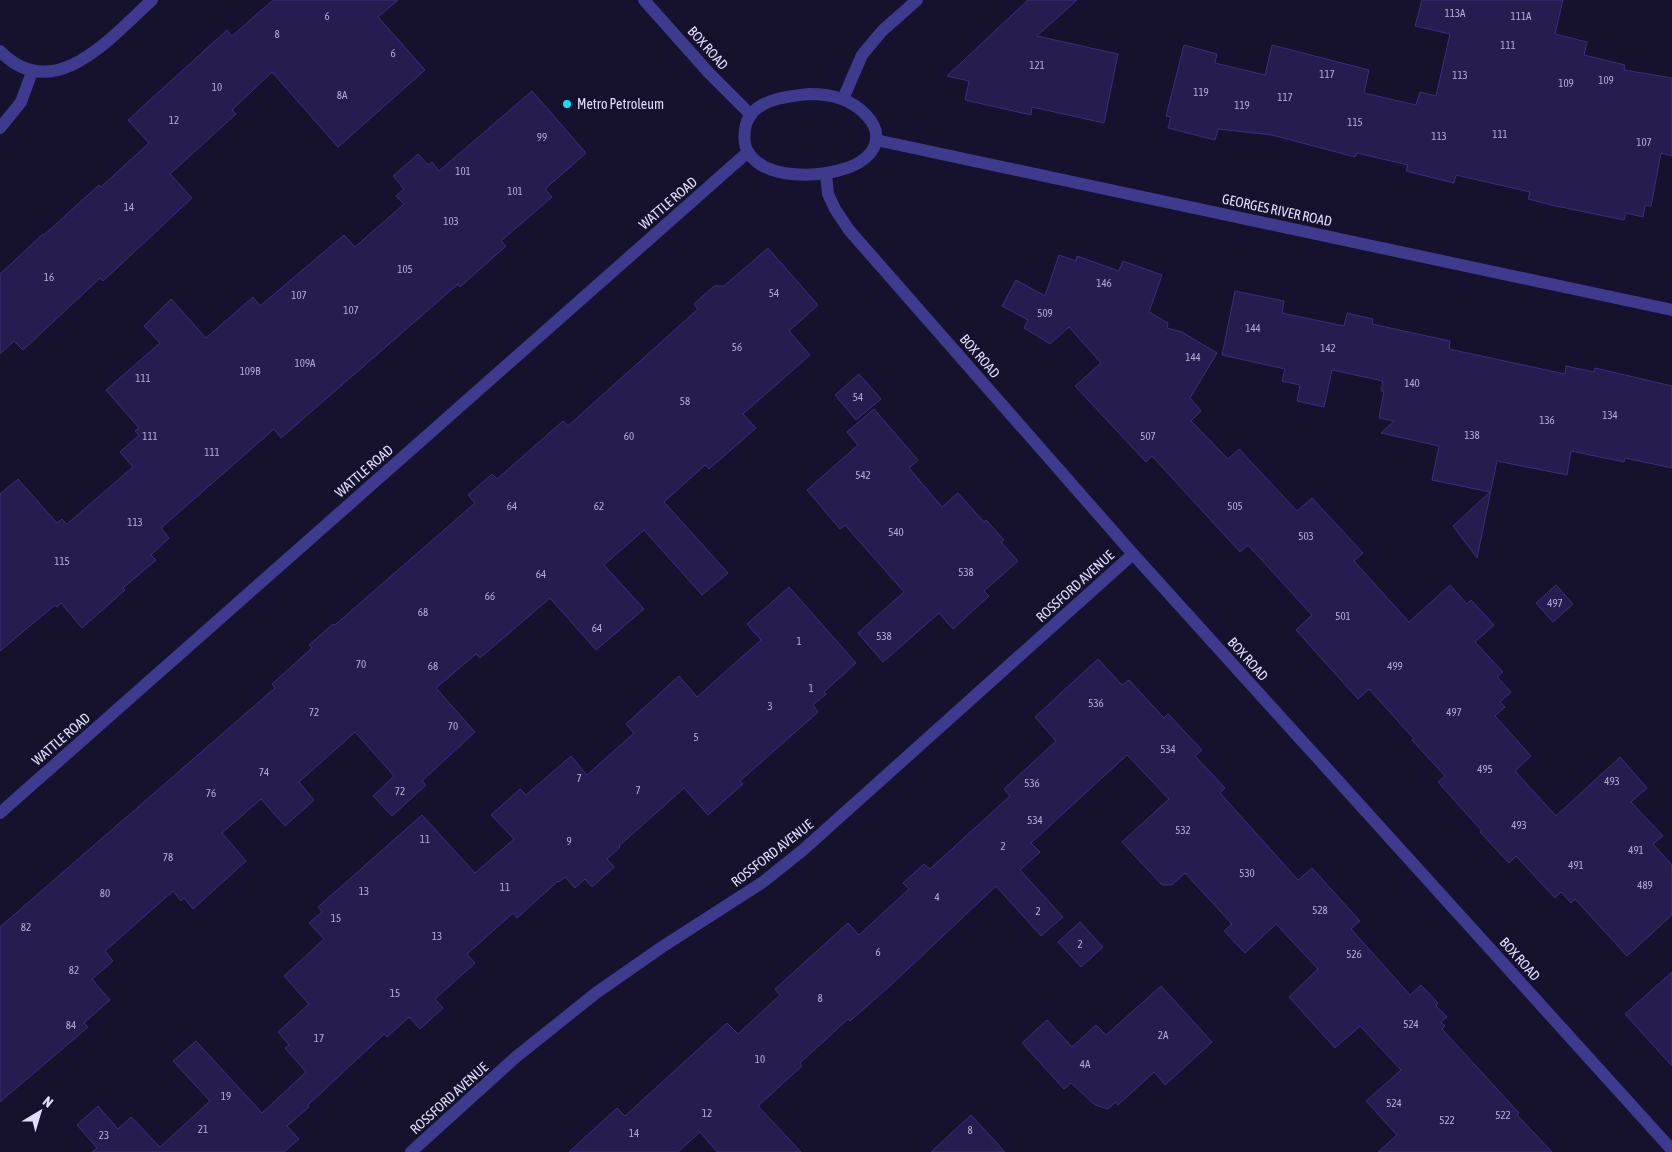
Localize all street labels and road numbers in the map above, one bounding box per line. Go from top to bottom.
street label: BOX ROAD [684,23,732,73]
street label: WATTLE ROAD [636,173,700,232]
street label: GEORGES RIVER ROAD [1221,191,1333,229]
street label: BOX ROAD [957,331,1003,381]
street label: WATTLE ROAD [332,441,396,500]
street label: ROSSFORD AVENUE [1033,547,1117,625]
street label: BOX ROAD [1224,634,1272,684]
street label: WATTLE ROAD [29,709,93,768]
street label: ROSSFORD AVENUE [728,816,816,890]
street label: BOX ROAD [1496,934,1544,984]
street label: ROSSFORD AVENUE [407,1059,491,1137]

